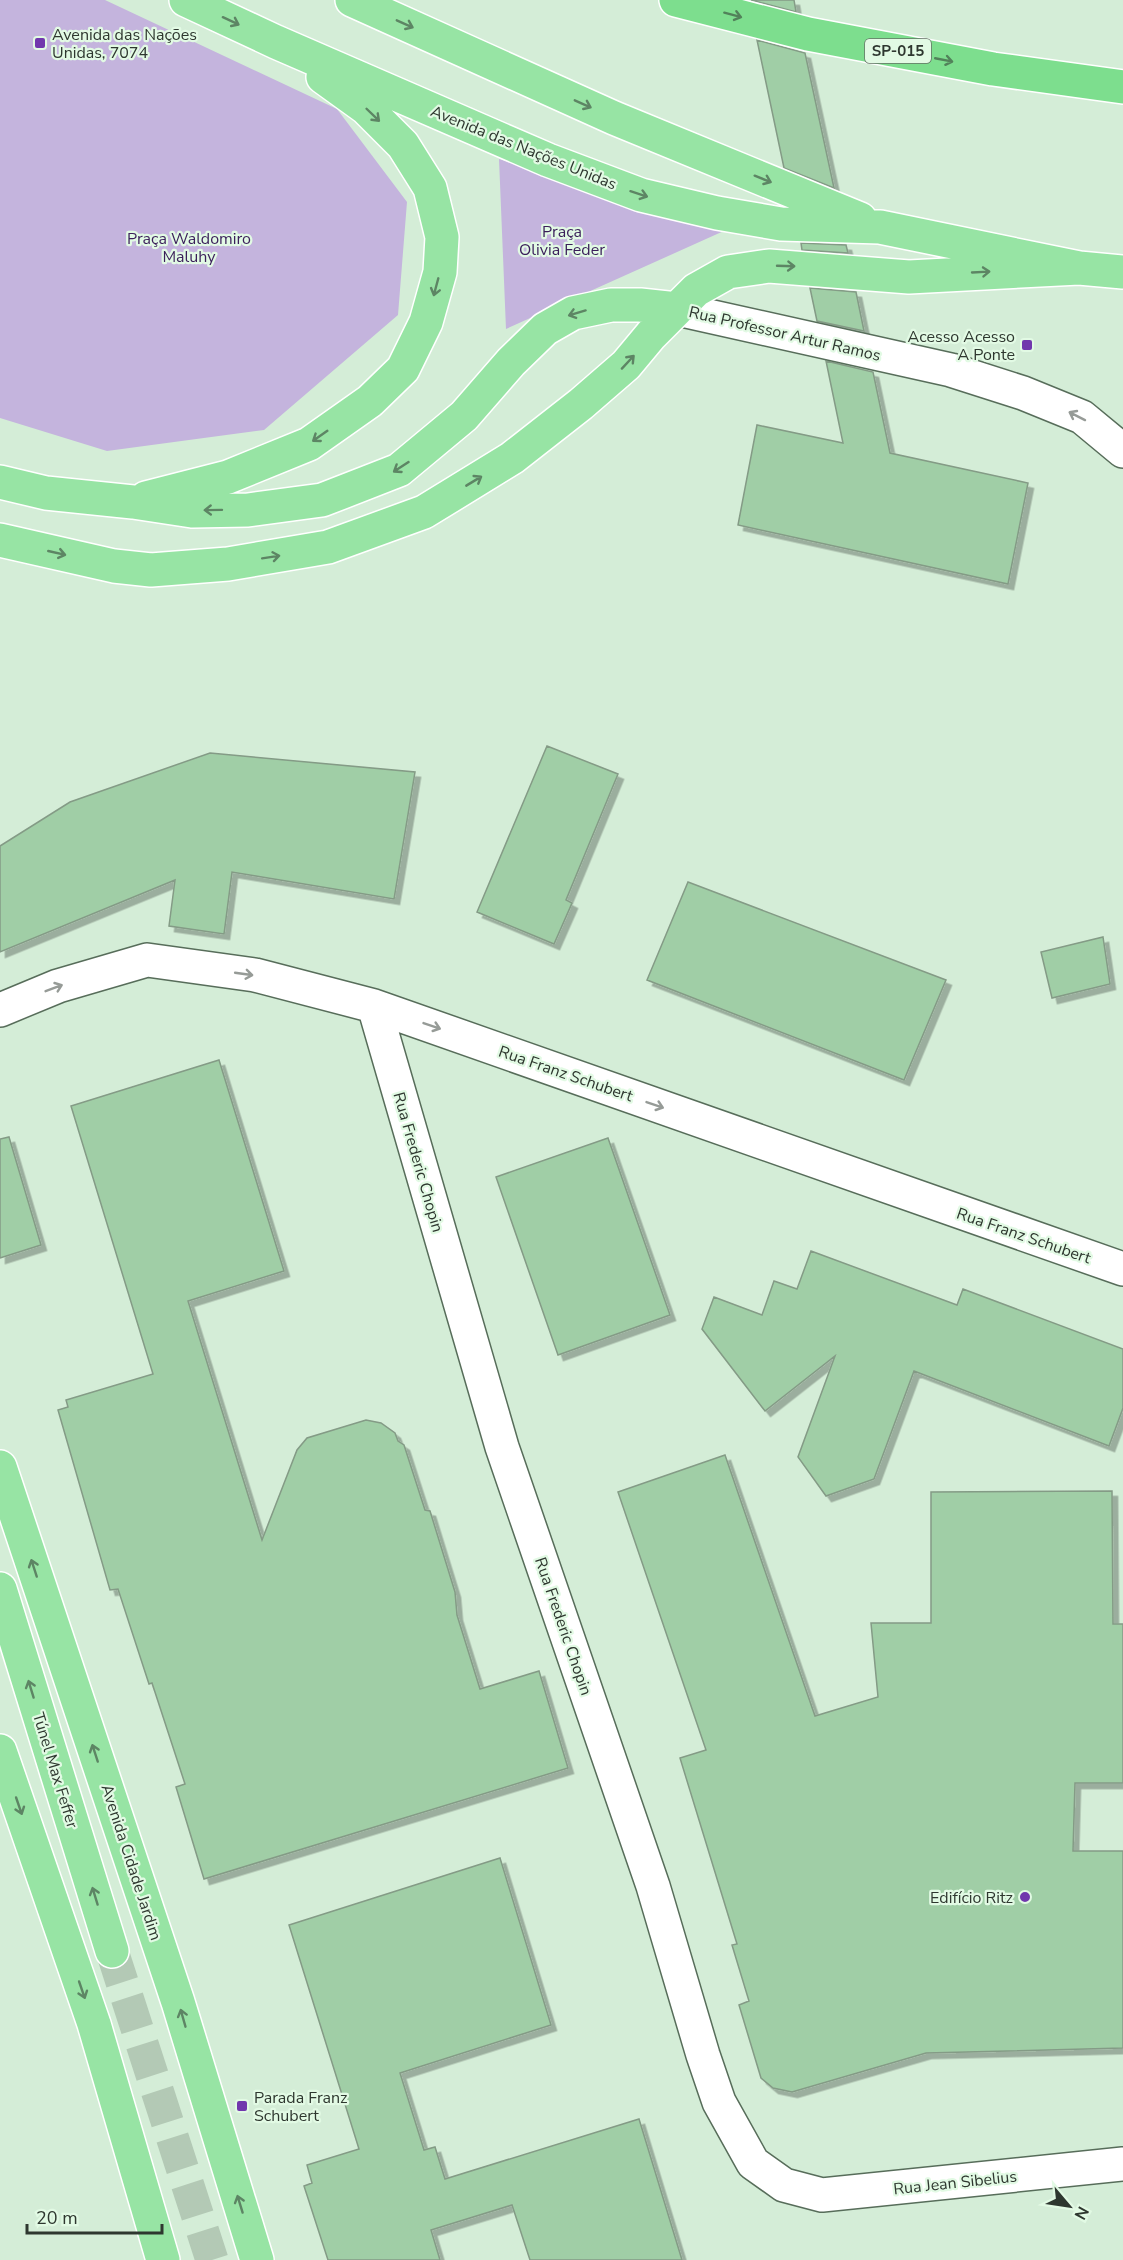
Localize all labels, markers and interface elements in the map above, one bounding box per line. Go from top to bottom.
one-way arrow [723,9,742,21]
one-way arrow [221,15,239,27]
one-way arrow [396,19,414,30]
place label: Avenida das Nações Unidas, 7074 [52,24,197,64]
marker: Avenida das Nações Unidas, 7074 [33,36,47,50]
road number: SP-015 [865,39,931,63]
one-way arrow [934,55,953,66]
one-way arrow [573,99,592,110]
street label: Avenida das Nações Unidas [427,100,620,195]
one-way arrow [365,108,380,122]
one-way arrow [753,174,772,185]
one-way arrow [629,189,648,200]
park label: Praça Olivia Feder [519,221,605,261]
park label: Praça Waldomiro Maluhy [127,228,251,268]
one-way arrow [776,261,796,272]
one-way arrow [970,267,990,278]
one-way arrow [429,277,441,296]
street label: Rua Professor Artur Ramos [687,301,883,367]
one-way arrow [568,308,587,319]
place label: Acesso Acesso A Ponte [908,326,1015,366]
marker: Acesso Acesso A Ponte [1020,338,1034,352]
one-way arrow [620,355,635,370]
one-way arrow [1068,409,1086,421]
one-way arrow [313,430,329,442]
one-way arrow [392,460,409,473]
one-way arrow [465,475,482,487]
one-way arrow [204,505,224,516]
one-way arrow [47,548,66,560]
one-way arrow [260,551,280,562]
one-way arrow [234,968,253,979]
one-way arrow [44,982,63,993]
one-way arrow [422,1022,440,1033]
street label: Rua Franz Schubert [496,1041,636,1107]
street label: Rua Frederic Chopin [388,1090,449,1235]
one-way arrow [645,1100,664,1111]
street label: Rua Franz Schubert [954,1203,1094,1269]
street label: Rua Frederic Chopin [529,1554,597,1698]
one-way arrow [27,1559,38,1578]
one-way arrow [25,1680,36,1699]
street label: Túnel Max Feffer [27,1710,83,1831]
one-way arrow [89,1744,100,1763]
street label: Avenida Cidade Jardim [95,1781,167,1943]
one-way arrow [14,1796,25,1815]
one-way arrow [89,1886,100,1905]
place label: Edifício Ritz [930,1887,1013,1909]
marker: Edifício Ritz [1018,1890,1032,1904]
one-way arrow [78,1981,89,1999]
one-way arrow [177,2009,188,2028]
place label: Parada Franz Schubert [254,2087,348,2127]
marker: Parada Franz Schubert [235,2099,249,2113]
street label: Rua Jean Sibelius [892,2166,1018,2200]
north arrow [1039,2176,1099,2236]
one-way arrow [234,2195,245,2214]
scale bar [27,2197,162,2235]
text: N [1069,2202,1094,2223]
text: 20 m [36,2206,78,2230]

